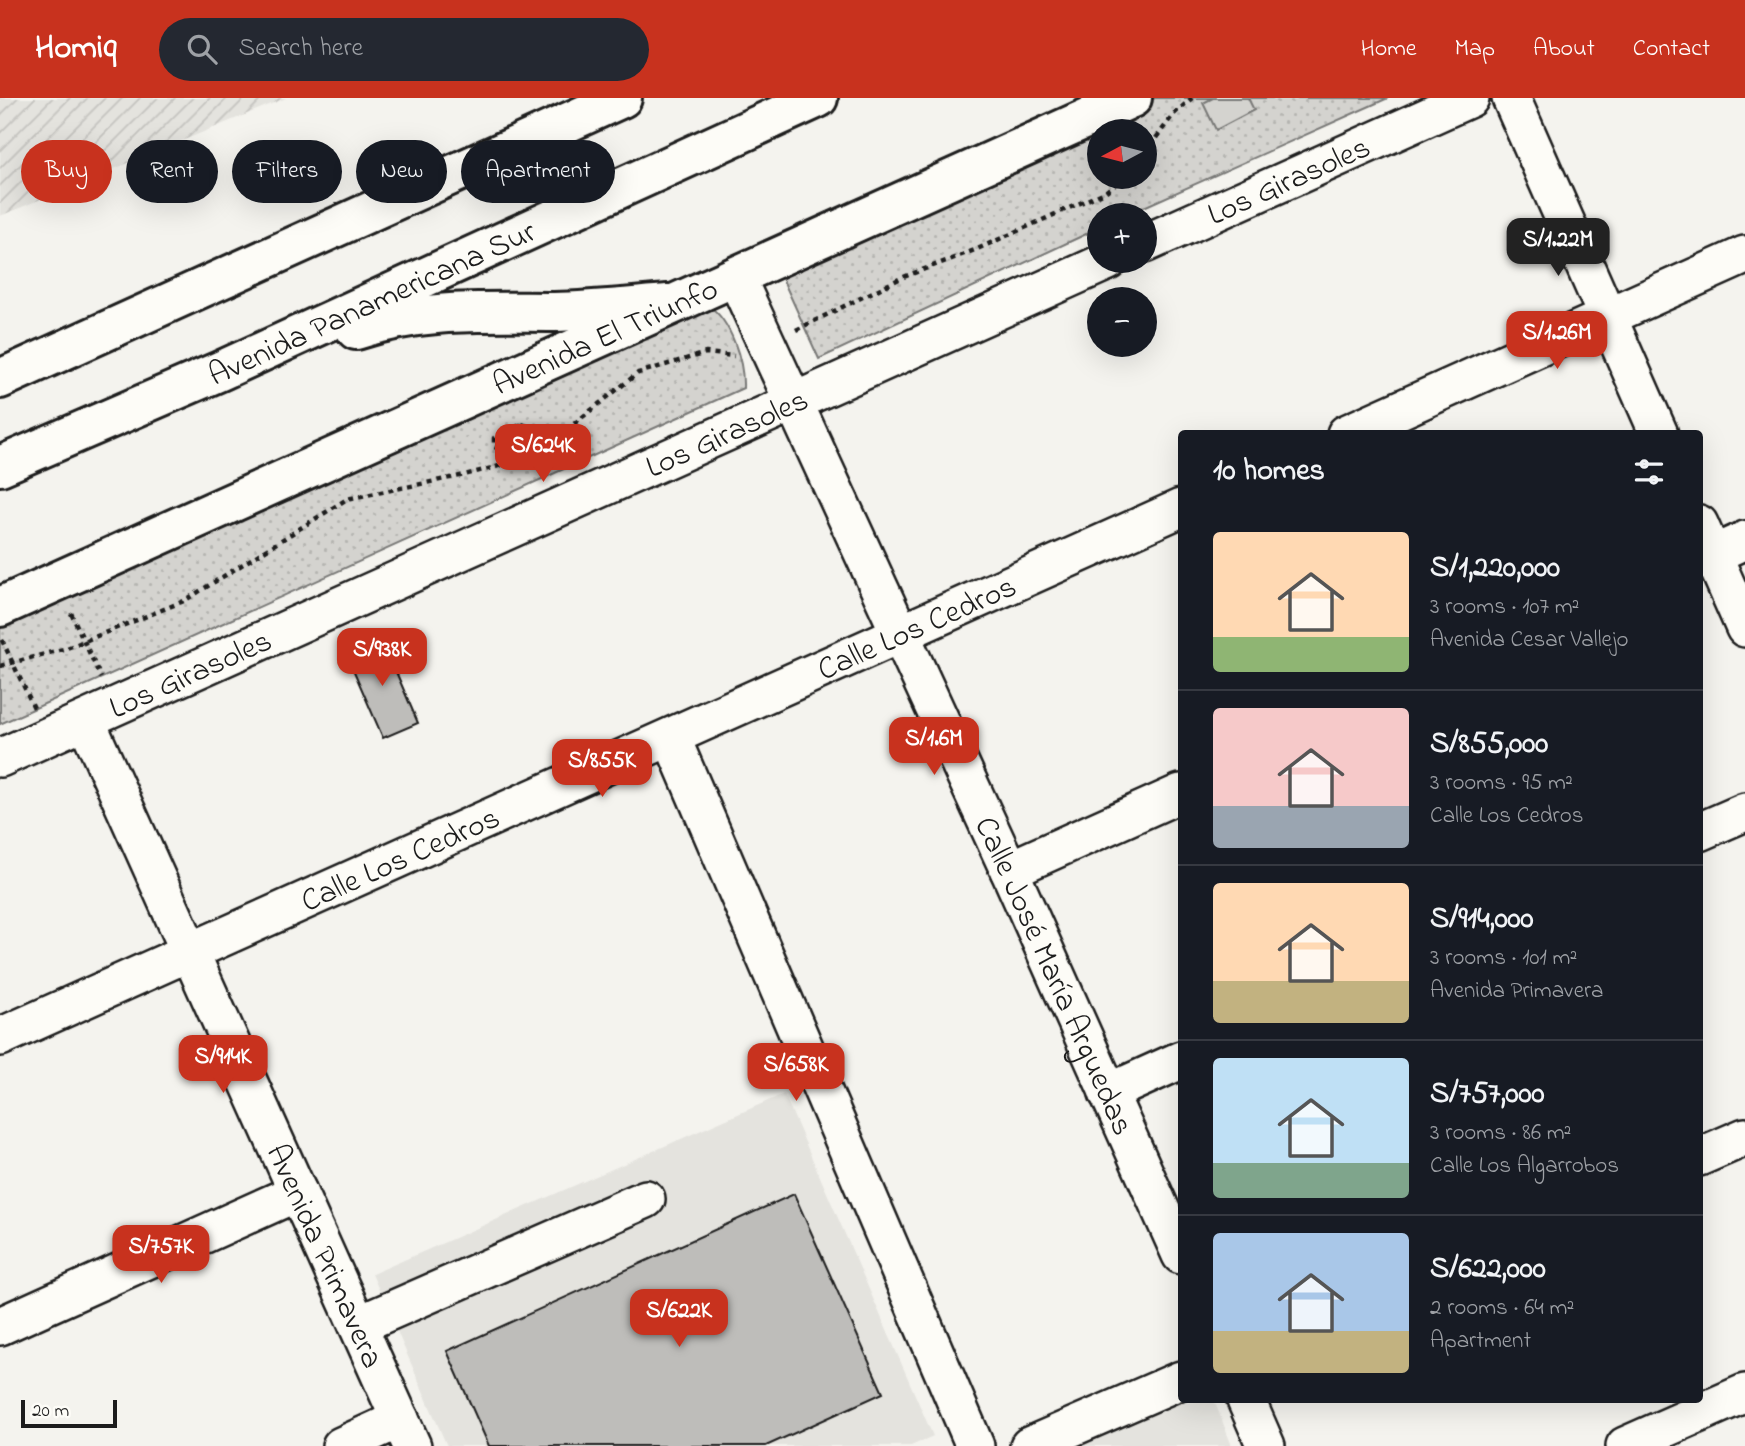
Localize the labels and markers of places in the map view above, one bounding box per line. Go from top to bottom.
pin: S/1.22M [1493,218,1623,278]
pin: S/1.26M [1492,312,1622,371]
pin: S/624K [486,424,600,484]
pin: S/938K [325,628,439,688]
pin: S/1.6M [877,718,991,777]
pin: S/855K [545,740,659,799]
pin: S/914K [166,1035,280,1095]
pin: S/658K [739,1044,853,1103]
pin: S/757K [104,1226,218,1285]
pin: S/622K [622,1290,736,1349]

